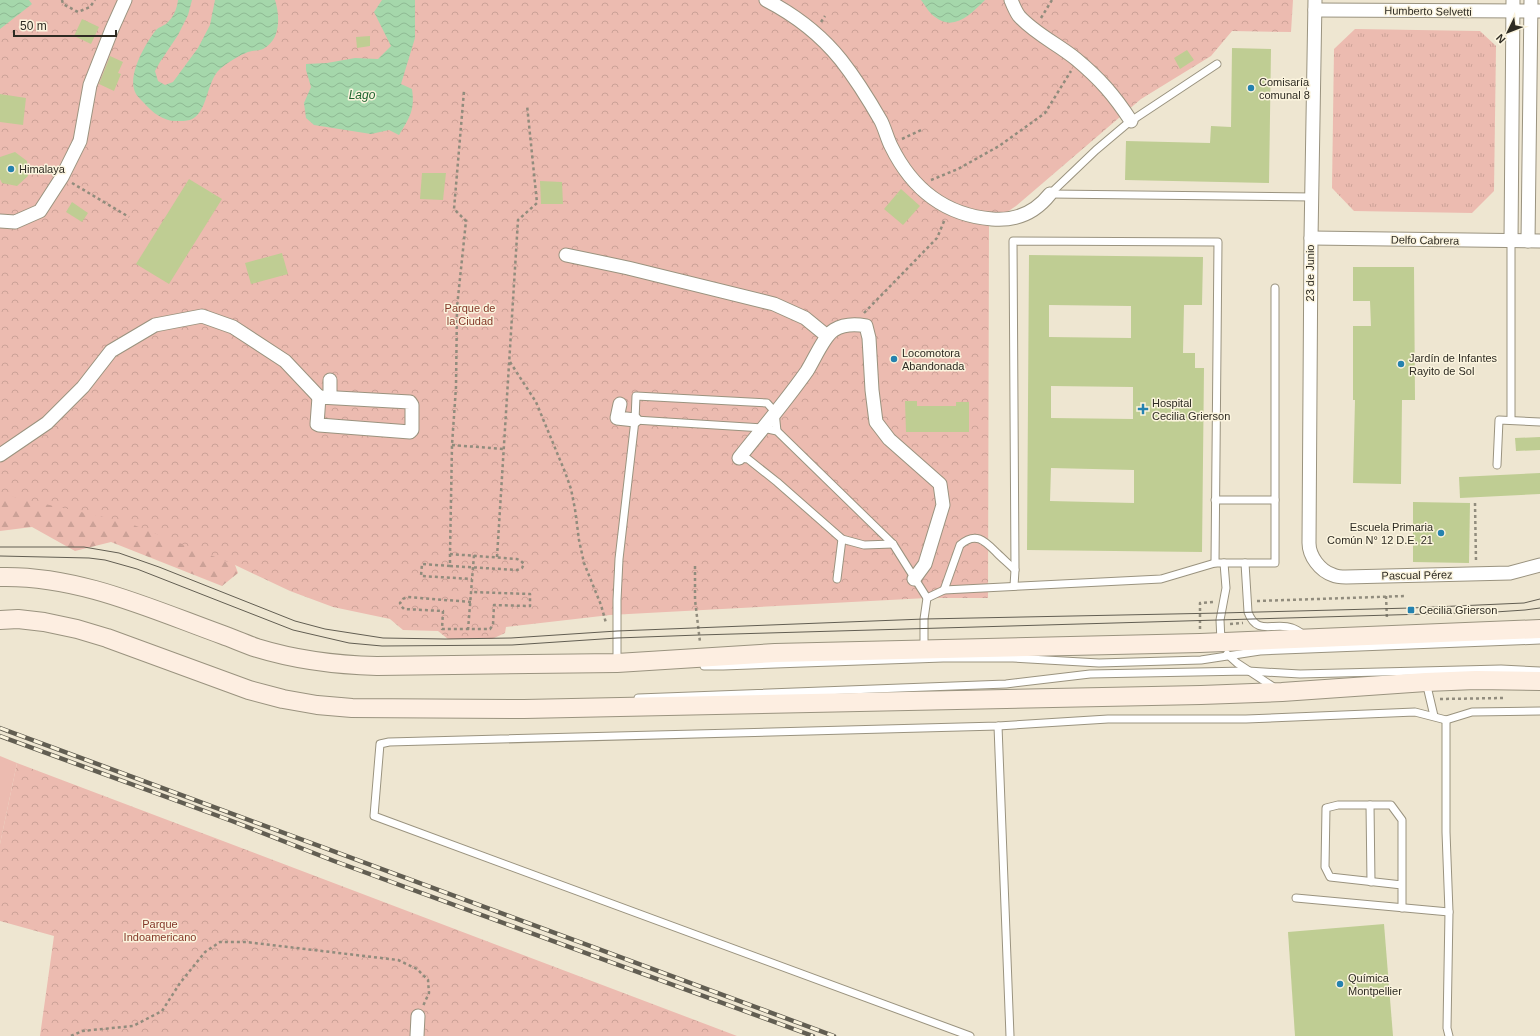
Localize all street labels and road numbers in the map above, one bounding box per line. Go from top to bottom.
street label: Humberto Selvetti [1384,4,1472,18]
street label: Delfo Cabrera [1391,233,1460,247]
street label: 23 de Junio [1304,245,1316,301]
street label: Pascual Pérez [1381,568,1453,582]

